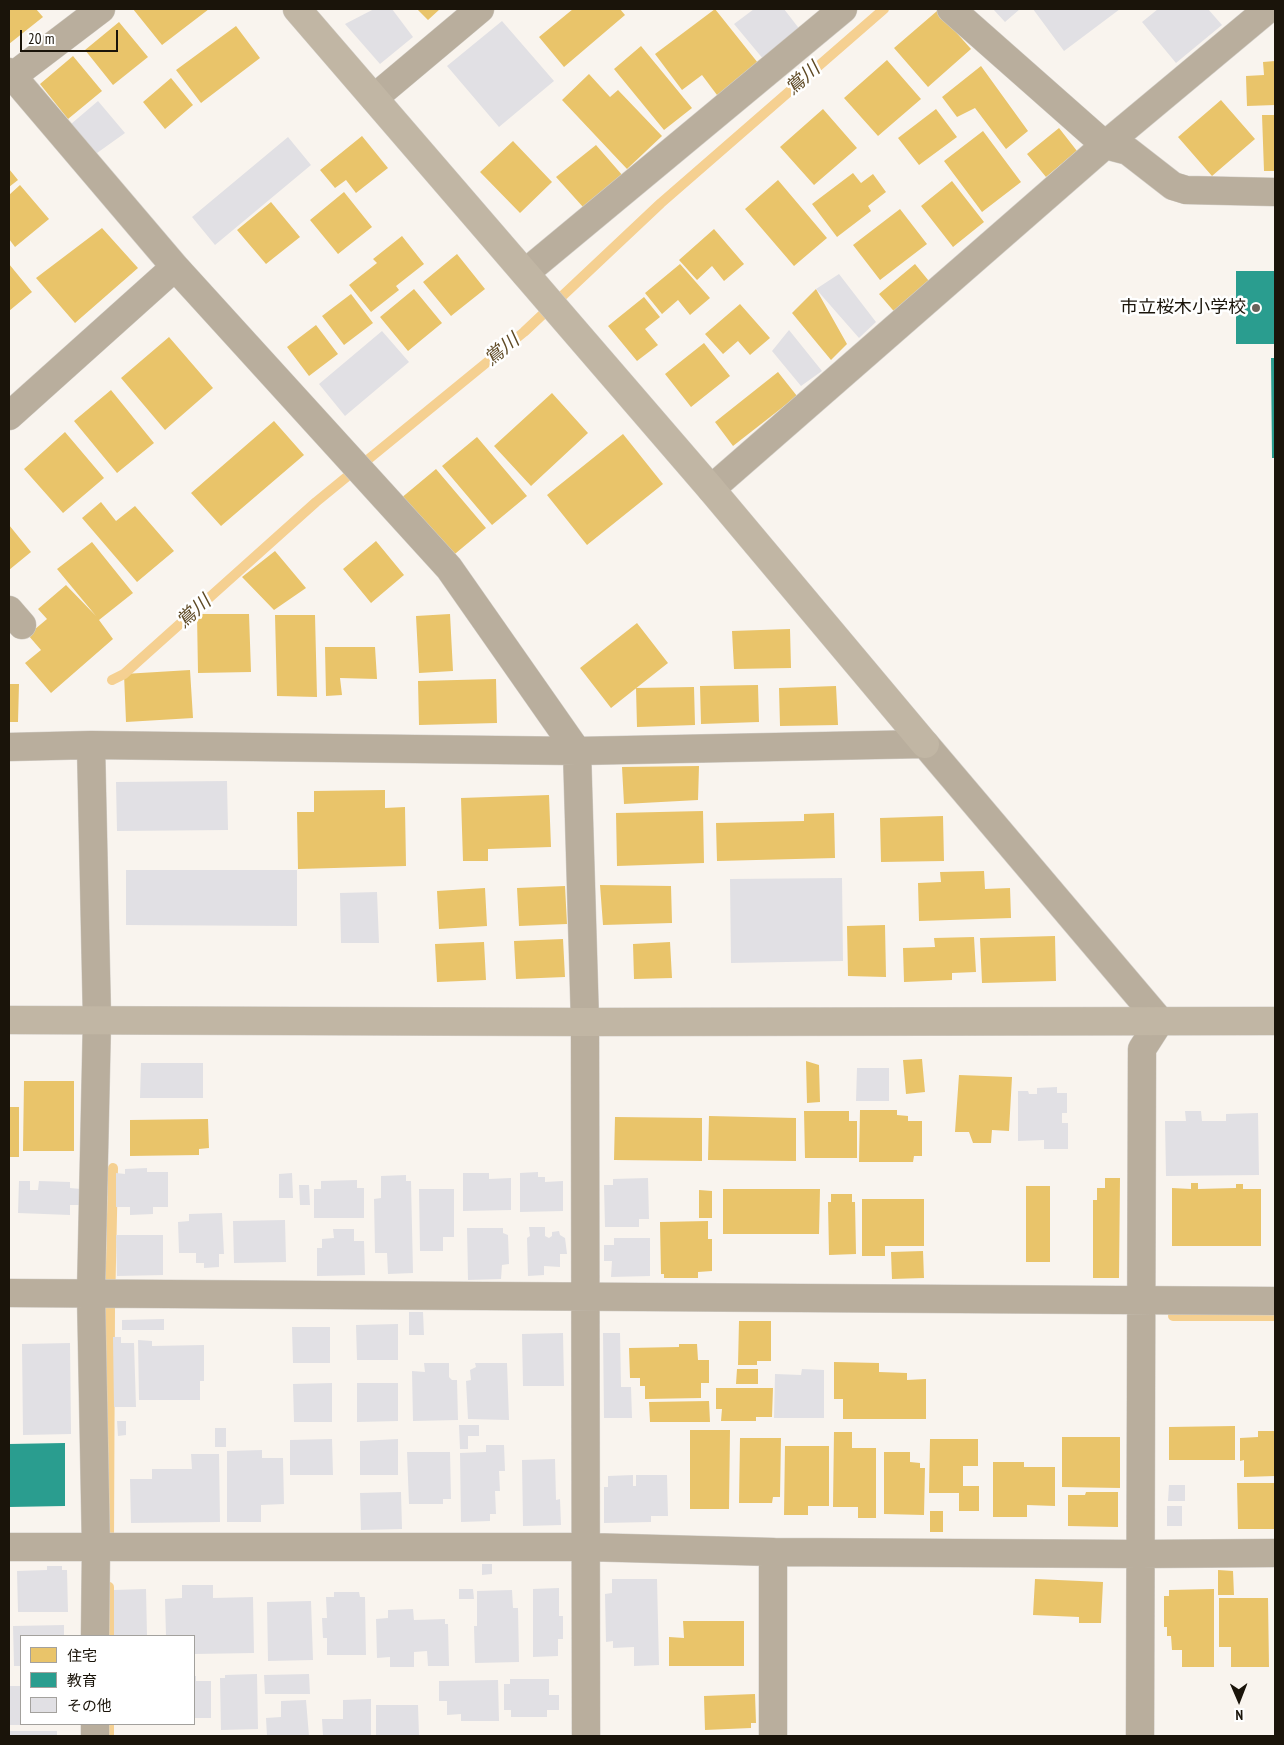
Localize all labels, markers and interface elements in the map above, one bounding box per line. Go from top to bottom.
scale bar [22,20,120,52]
text: 20 m [28,29,54,48]
water label: 鴬川 [781,58,825,100]
place label: 市立桜木小学校 [1120,297,1246,319]
marker: 市立桜木小学校 [1250,302,1262,314]
water label: 鴬川 [480,329,524,371]
water label: 鴬川 [172,591,216,633]
legend [20,1635,195,1725]
text: 住宅 [67,1646,97,1665]
text: 教育 [67,1671,97,1690]
north arrow [1214,1675,1264,1725]
text: その他 [67,1696,112,1715]
text: N [1235,1706,1243,1724]

